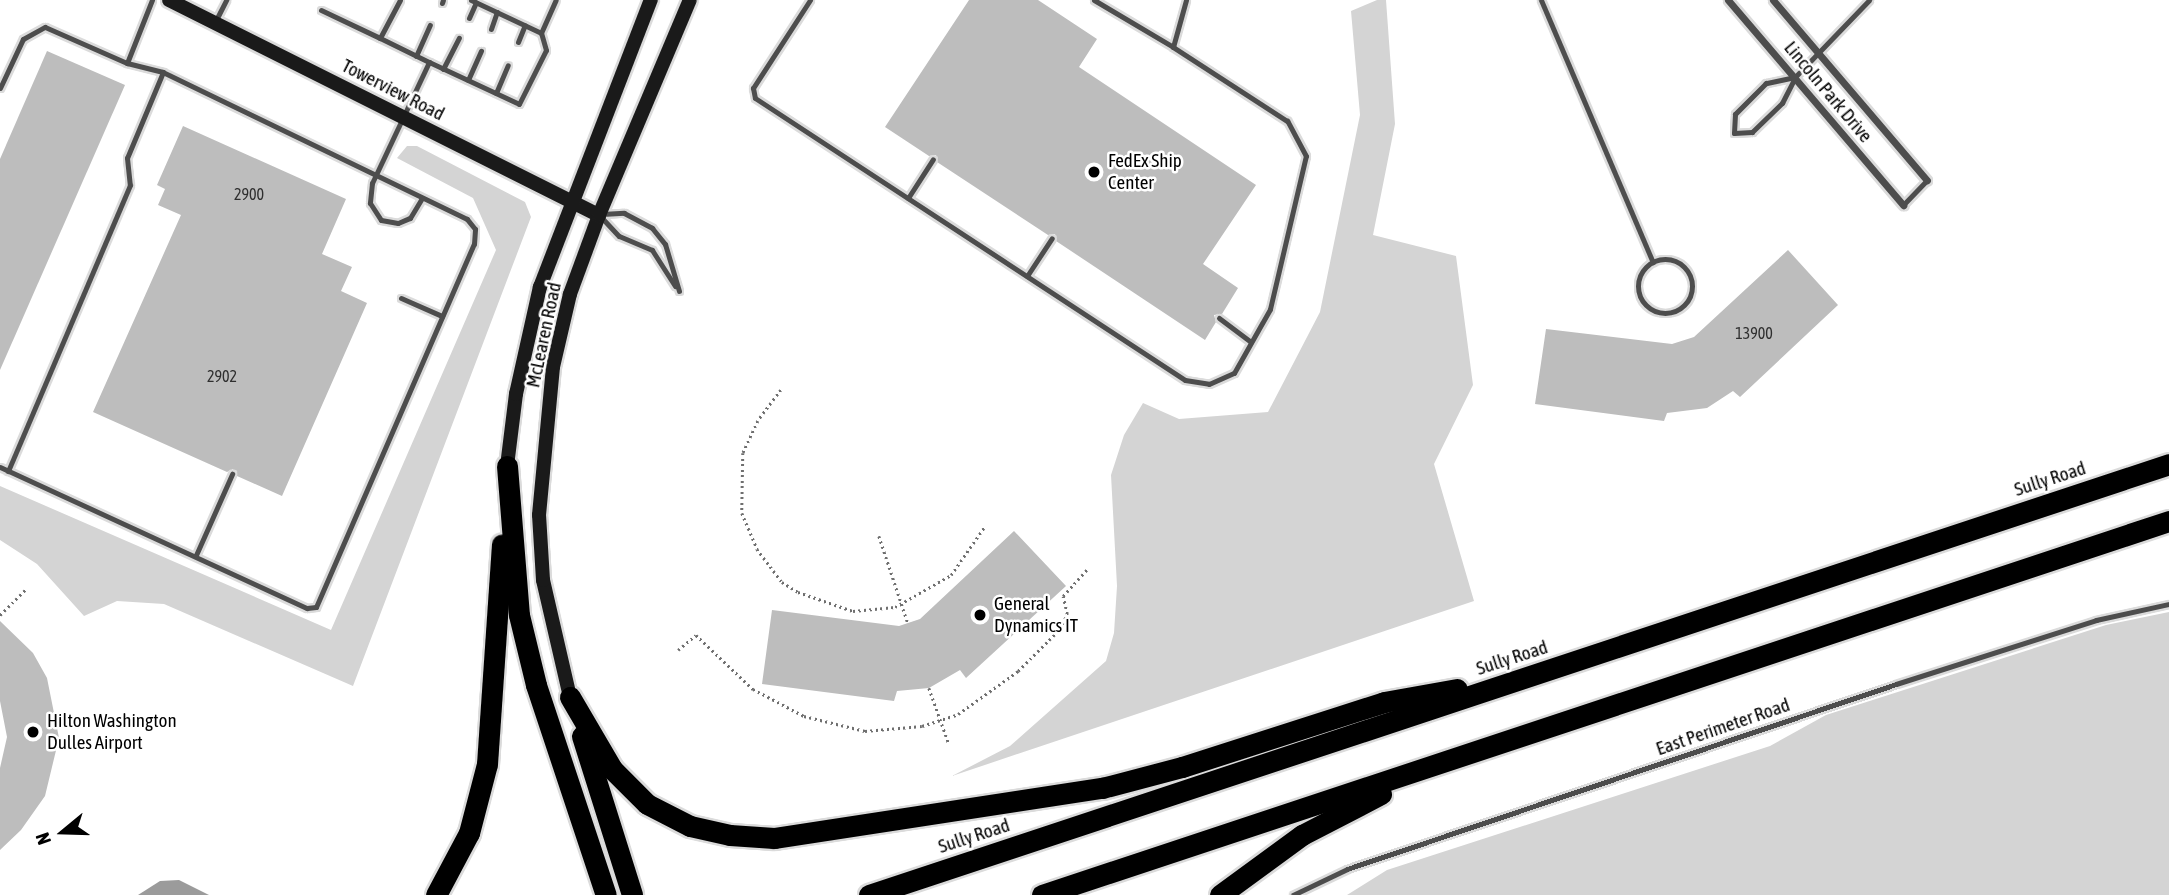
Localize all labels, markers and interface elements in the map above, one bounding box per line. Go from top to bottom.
street label: Lincoln Park Drive [1779,37,1877,147]
street label: Towerview Road [338,54,448,126]
place label: FedEx Ship Center [1108,150,1182,194]
marker: FedEx Ship Center [1086,164,1102,180]
house number: 2900 [234,184,264,204]
street label: McLearen Road [522,280,566,390]
house number: 13900 [1735,323,1773,343]
house number: 2902 [207,366,237,386]
street label: Sully Road [2011,457,2089,501]
place label: General Dynamics IT [994,593,1078,637]
marker: General Dynamics IT [972,607,988,623]
street label: Sully Road [1473,636,1551,680]
street label: East Perimeter Road [1653,693,1793,761]
place label: Hilton Washington Dulles Airport [47,710,177,754]
marker: Hilton Washington Dulles Airport [25,724,41,740]
north arrow [28,797,98,867]
street label: Sully Road [935,814,1013,858]
text: N [31,830,55,848]

